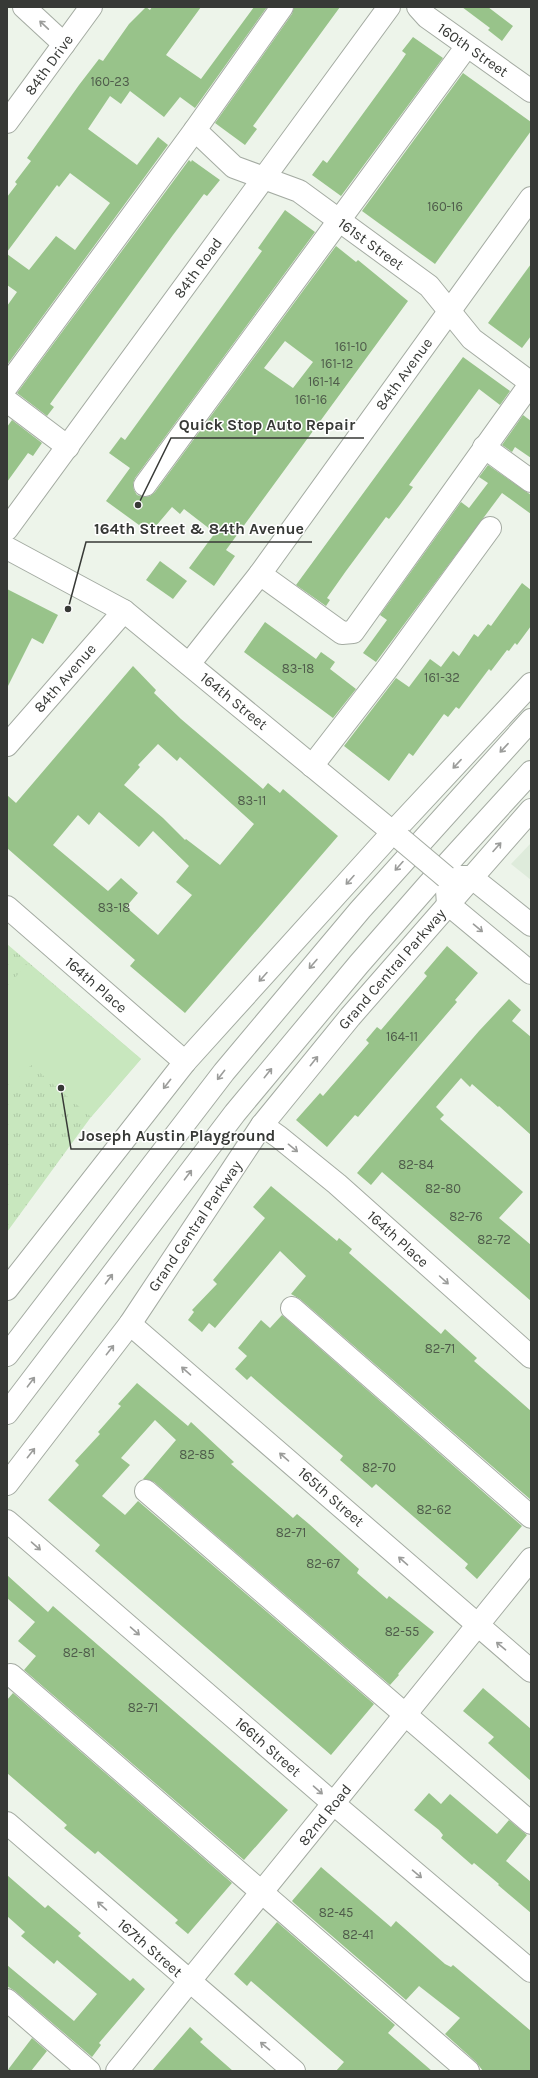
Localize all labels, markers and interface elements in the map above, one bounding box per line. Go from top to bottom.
street label: 160th Street [434,19,512,81]
one-way arrow [39,21,49,30]
street label: 84th Drive [21,31,77,99]
house number: 160-23 [90,74,130,89]
house number: 160-16 [427,199,463,214]
street label: 161st Street [335,214,408,274]
street label: 84th Road [170,234,226,302]
street label: 84th Avenue [372,334,436,414]
house number: 161-10 [335,339,368,354]
house number: 161-12 [321,356,353,371]
house number: 161-14 [308,374,340,389]
house number: 161-16 [295,392,327,407]
callout: Quick Stop Auto Repair [171,410,364,438]
text: Quick Stop Auto Repair [179,415,356,434]
callout: 164th Street & 84th Avenue [86,514,312,542]
text: 164th Street & 84th Avenue [94,519,304,538]
street label: 84th Avenue [30,640,100,716]
house number: 83-18 [282,661,314,676]
street label: 164th Street [197,668,272,734]
house number: 161-32 [424,670,460,685]
one-way arrow [500,743,509,753]
one-way arrow [452,759,461,769]
house number: 83-11 [238,793,266,808]
one-way arrow [492,842,502,852]
one-way arrow [394,861,403,871]
one-way arrow [345,875,354,885]
house number: 83-18 [98,900,130,915]
street label: Grand Central Parkway [335,905,449,1033]
one-way arrow [473,924,484,933]
street label: 164th Place [61,953,131,1017]
one-way arrow [309,959,318,969]
one-way arrow [258,971,267,982]
house number: 164-11 [386,1029,418,1044]
one-way arrow [310,1055,319,1066]
one-way arrow [264,1068,273,1078]
one-way arrow [217,1069,226,1080]
one-way arrow [163,1079,171,1090]
callout: Joseph Austin Playground [71,1121,284,1149]
text: Joseph Austin Playground [79,1126,275,1145]
one-way arrow [288,1144,299,1153]
street label: Grand Central Parkway [144,1157,246,1295]
house number: 82-84 [398,1157,434,1172]
one-way arrow [184,1170,192,1181]
house number: 82-80 [425,1181,461,1196]
street label: 164th Place [364,1207,432,1271]
house number: 82-76 [449,1209,483,1224]
house number: 82-72 [477,1232,511,1247]
one-way arrow [105,1273,113,1284]
one-way arrow [439,1275,449,1284]
house number: 82-71 [425,1341,455,1356]
one-way arrow [106,1344,114,1355]
one-way arrow [182,1367,192,1376]
one-way arrow [26,1377,35,1388]
one-way arrow [27,1447,35,1458]
house number: 82-85 [179,1447,215,1462]
one-way arrow [279,1452,289,1461]
house number: 82-70 [362,1460,396,1475]
street label: 165th Street [294,1463,368,1531]
house number: 82-62 [416,1502,452,1517]
house number: 82-71 [276,1525,306,1540]
one-way arrow [31,1542,42,1551]
house number: 82-67 [306,1556,340,1571]
one-way arrow [398,1556,408,1565]
house number: 82-55 [385,1624,419,1639]
one-way arrow [129,1627,140,1636]
one-way arrow [496,1641,507,1650]
house number: 82-81 [63,1645,95,1660]
house number: 82-71 [128,1700,158,1715]
street label: 166th Street [231,1713,305,1781]
street label: 82nd Road [295,1781,355,1849]
one-way arrow [312,1785,323,1794]
one-way arrow [411,1870,422,1879]
one-way arrow [97,1902,108,1911]
house number: 82-45 [319,1905,353,1920]
street label: 167th Street [114,1915,186,1981]
house number: 82-41 [342,1927,374,1942]
one-way arrow [259,2041,270,2050]

